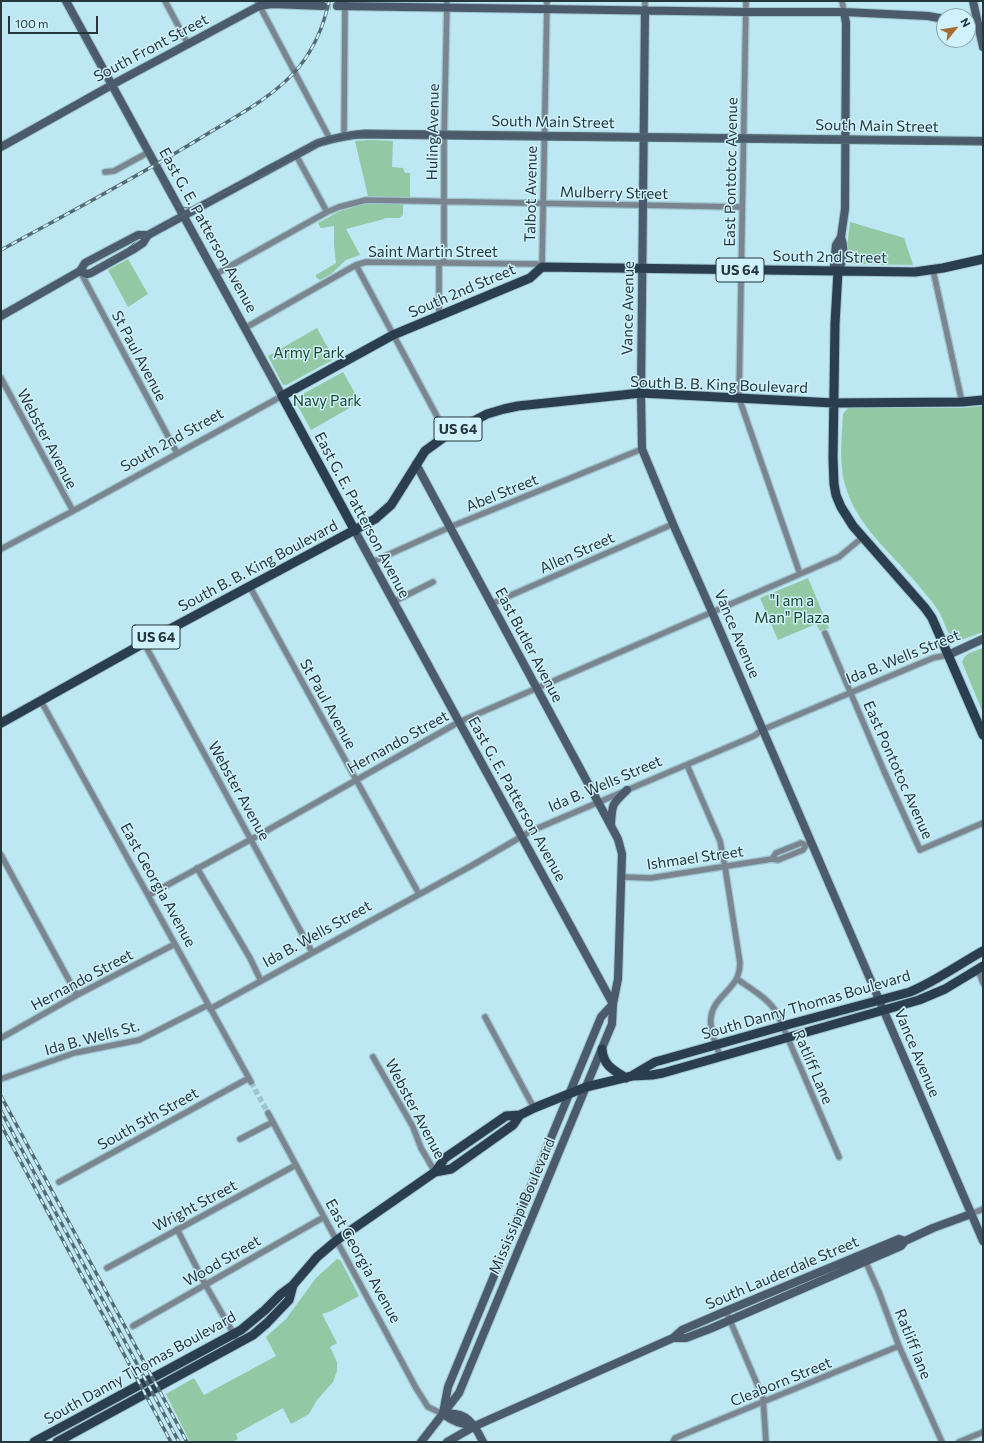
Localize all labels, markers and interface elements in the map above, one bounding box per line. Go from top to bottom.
scale bar [10,8,100,34]
north arrow [936,8,976,48]
street label: South Front Street [91,10,211,86]
text: N [958,15,974,29]
text: 100 m [15,16,49,30]
street label: Huling Avenue [423,83,443,181]
street label: East Pontotoc Avenue [721,97,741,247]
street label: South Main Street [491,112,615,132]
street label: South Main Street [815,116,939,136]
street label: East G. E. Patterson Avenue [155,144,261,316]
street label: Talbot Avenue [521,145,541,243]
street label: Mulberry Street [560,183,668,203]
street label: Saint Martin Street [368,243,498,261]
street label: South 2nd Street [773,247,887,267]
road number: US 64 [716,258,764,282]
street label: South 2nd Street [406,260,518,322]
street label: Vance Avenue [618,261,638,355]
street label: St Paul Avenue [108,308,170,404]
park label: Army Park [273,344,345,362]
street label: South B. B. King Boulevard [630,373,808,397]
street label: Webster Avenue [13,386,81,492]
park label: Navy Park [293,392,361,410]
street label: South 2nd Street [118,404,226,476]
road number: US 64 [434,417,482,441]
street label: East G. E. Patterson Avenue [310,429,414,601]
street label: Abel Street [463,470,541,516]
street label: South B. B. King Boulevard [175,516,341,616]
street label: Allen Street [537,529,617,577]
street label: East Butler Avenue [491,585,567,705]
street label: Vance Avenue [710,587,764,681]
park label: "I am a Man" Plaza [754,592,830,627]
road number: US 64 [132,625,180,649]
street label: Ida B. Wells Street [843,626,963,688]
street label: St Paul Avenue [296,656,360,752]
street label: East Pontotoc Avenue [859,698,937,842]
street label: Hernando Street [344,707,452,777]
street label: East G. E. Patterson Avenue [464,713,570,885]
street label: Webster Avenue [204,738,274,844]
street label: Ida B. Wells Street [546,752,664,816]
street label: East Georgia Avenue [116,820,200,950]
street label: Ishmael Street [645,842,745,874]
street label: Ida B. Wells Street [259,897,375,971]
street label: Hernando Street [28,946,136,1014]
street label: South Danny Thomas Boulevard [699,967,913,1043]
street label: Vance Avenue [890,1006,944,1100]
street label: Ida B. Wells St. [43,1017,141,1059]
street label: Ratliff Lane [789,1027,837,1107]
street label: Webster Avenue [381,1056,449,1162]
street label: South 5th Street [94,1084,202,1154]
street label: Mississippi Boulevard [485,1135,559,1277]
street label: Wright Street [150,1176,240,1236]
street label: East Georgia Avenue [321,1196,405,1326]
street label: Wood Street [180,1232,264,1290]
street label: South Lauderdale Street [703,1233,861,1313]
street label: Ratliff lane [891,1306,935,1382]
street label: South Danny Thomas Boulevard [41,1308,239,1428]
street label: Cleaborn Street [728,1354,834,1410]

